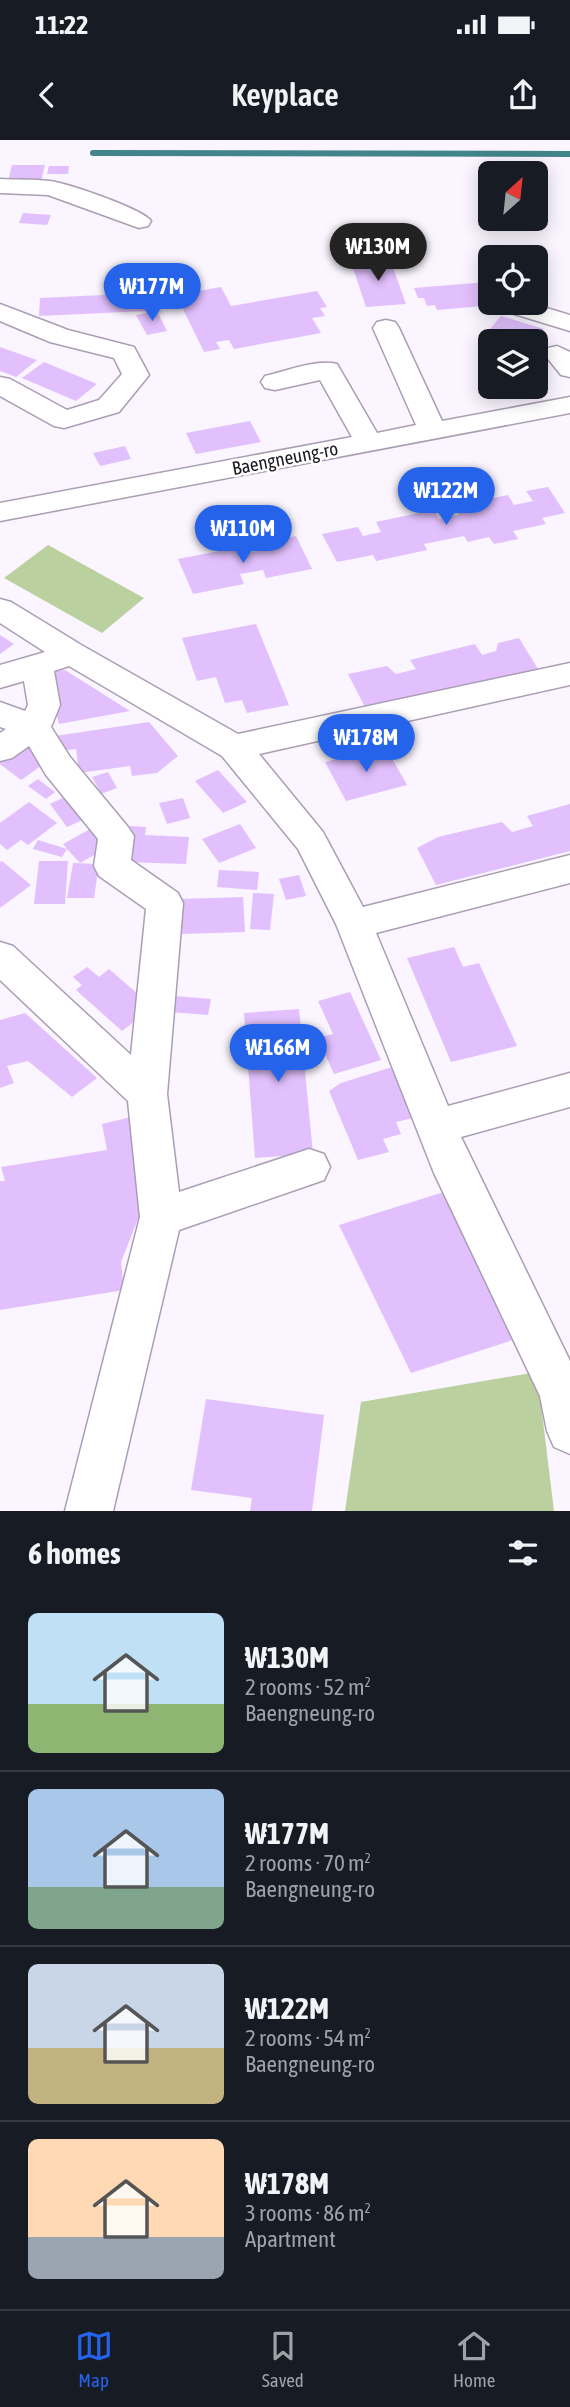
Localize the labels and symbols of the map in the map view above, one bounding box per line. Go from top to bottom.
north arrow [478,161,548,231]
pin: ₩130M [329,223,427,283]
pin: ₩177M [103,264,201,323]
street label: Baengneung-ro [230,437,340,479]
pin: ₩122M [397,468,495,527]
pin: ₩110M [194,506,292,565]
pin: ₩178M [317,714,415,774]
pin: ₩166M [229,1024,327,1084]

